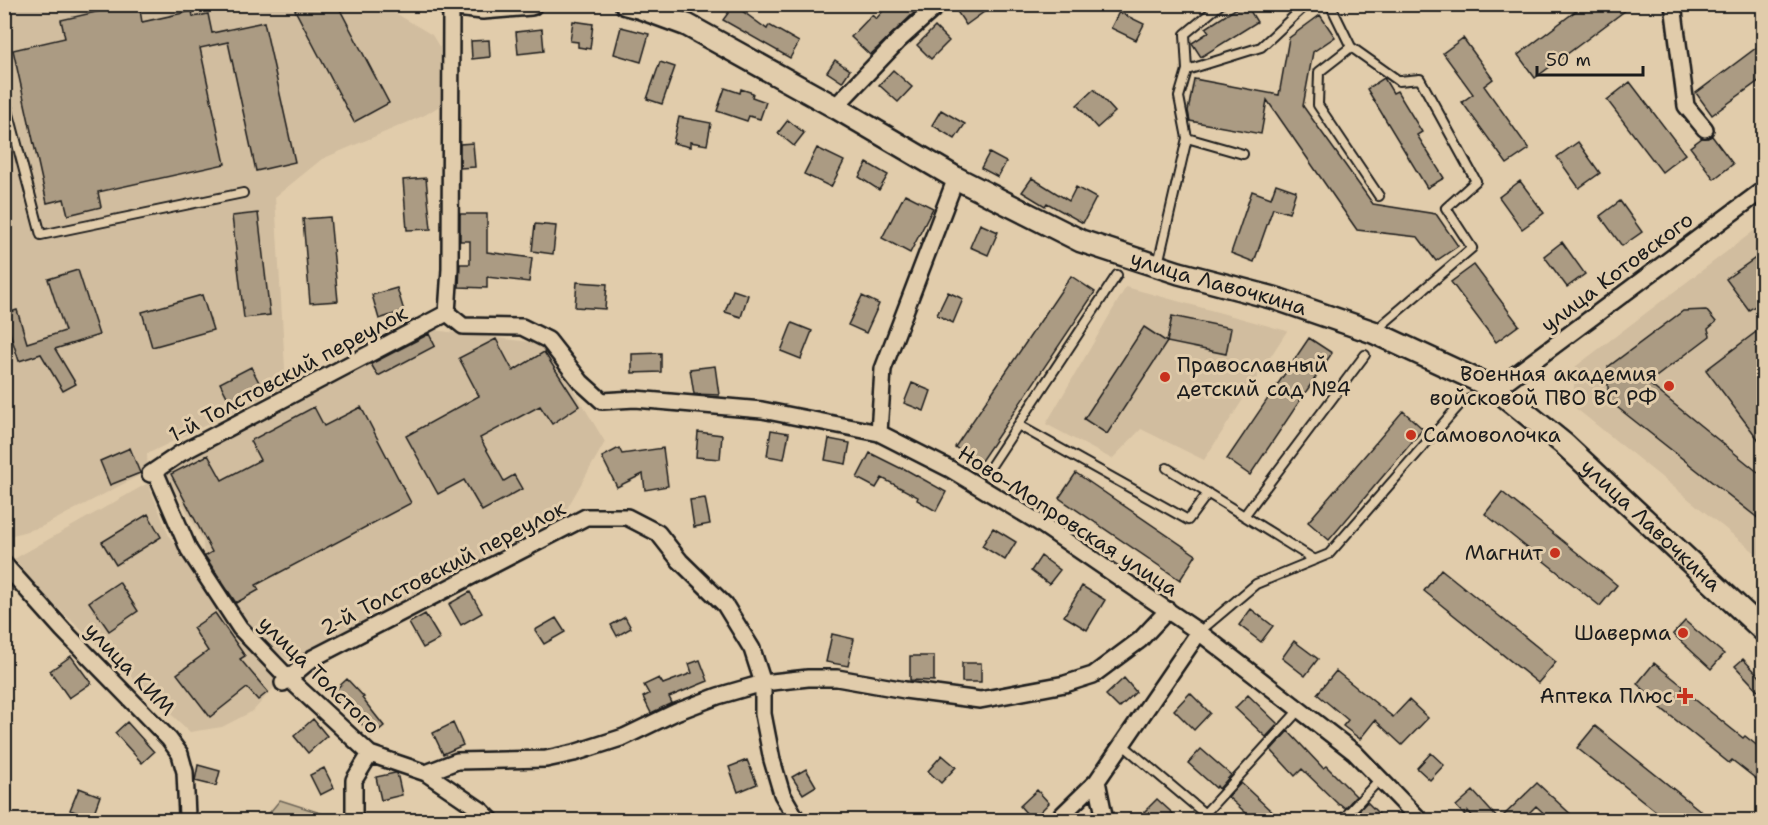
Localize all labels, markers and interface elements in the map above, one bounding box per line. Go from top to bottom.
scale bar [1537,39,1644,77]
text: 50 m [1546,48,1591,72]
street label: улица Котовского [1535,205,1699,339]
street label: улица Лавочкина [1127,244,1311,322]
street label: 1-й Толстовский переулок [164,299,412,449]
place label: Православный детский сад №4 [1177,351,1351,403]
place label: Военная академия войсковой ПВО ВС РФ [1429,360,1657,412]
marker: Православный детский сад №4 [1158,370,1172,384]
marker: Военная академия войсковой ПВО ВС РФ [1662,379,1676,393]
place label: Самоволочка [1423,421,1561,449]
marker: Самоволочка [1404,428,1418,442]
street label: Ново-Мопровская улица [952,439,1184,603]
street label: улица Лавочкина [1575,453,1727,598]
street label: 2-й Толстовский переулок [316,494,570,642]
place label: Магнит [1465,539,1543,567]
marker: Магнит [1548,546,1562,560]
street label: улица Толстого [252,610,386,740]
street label: улица КИМ [78,616,182,722]
place label: Шаверма [1574,619,1671,647]
marker: Шаверма [1676,626,1690,640]
place label: Аптека Плюс [1539,682,1673,710]
marker: Аптека Плюс [1678,689,1692,703]

